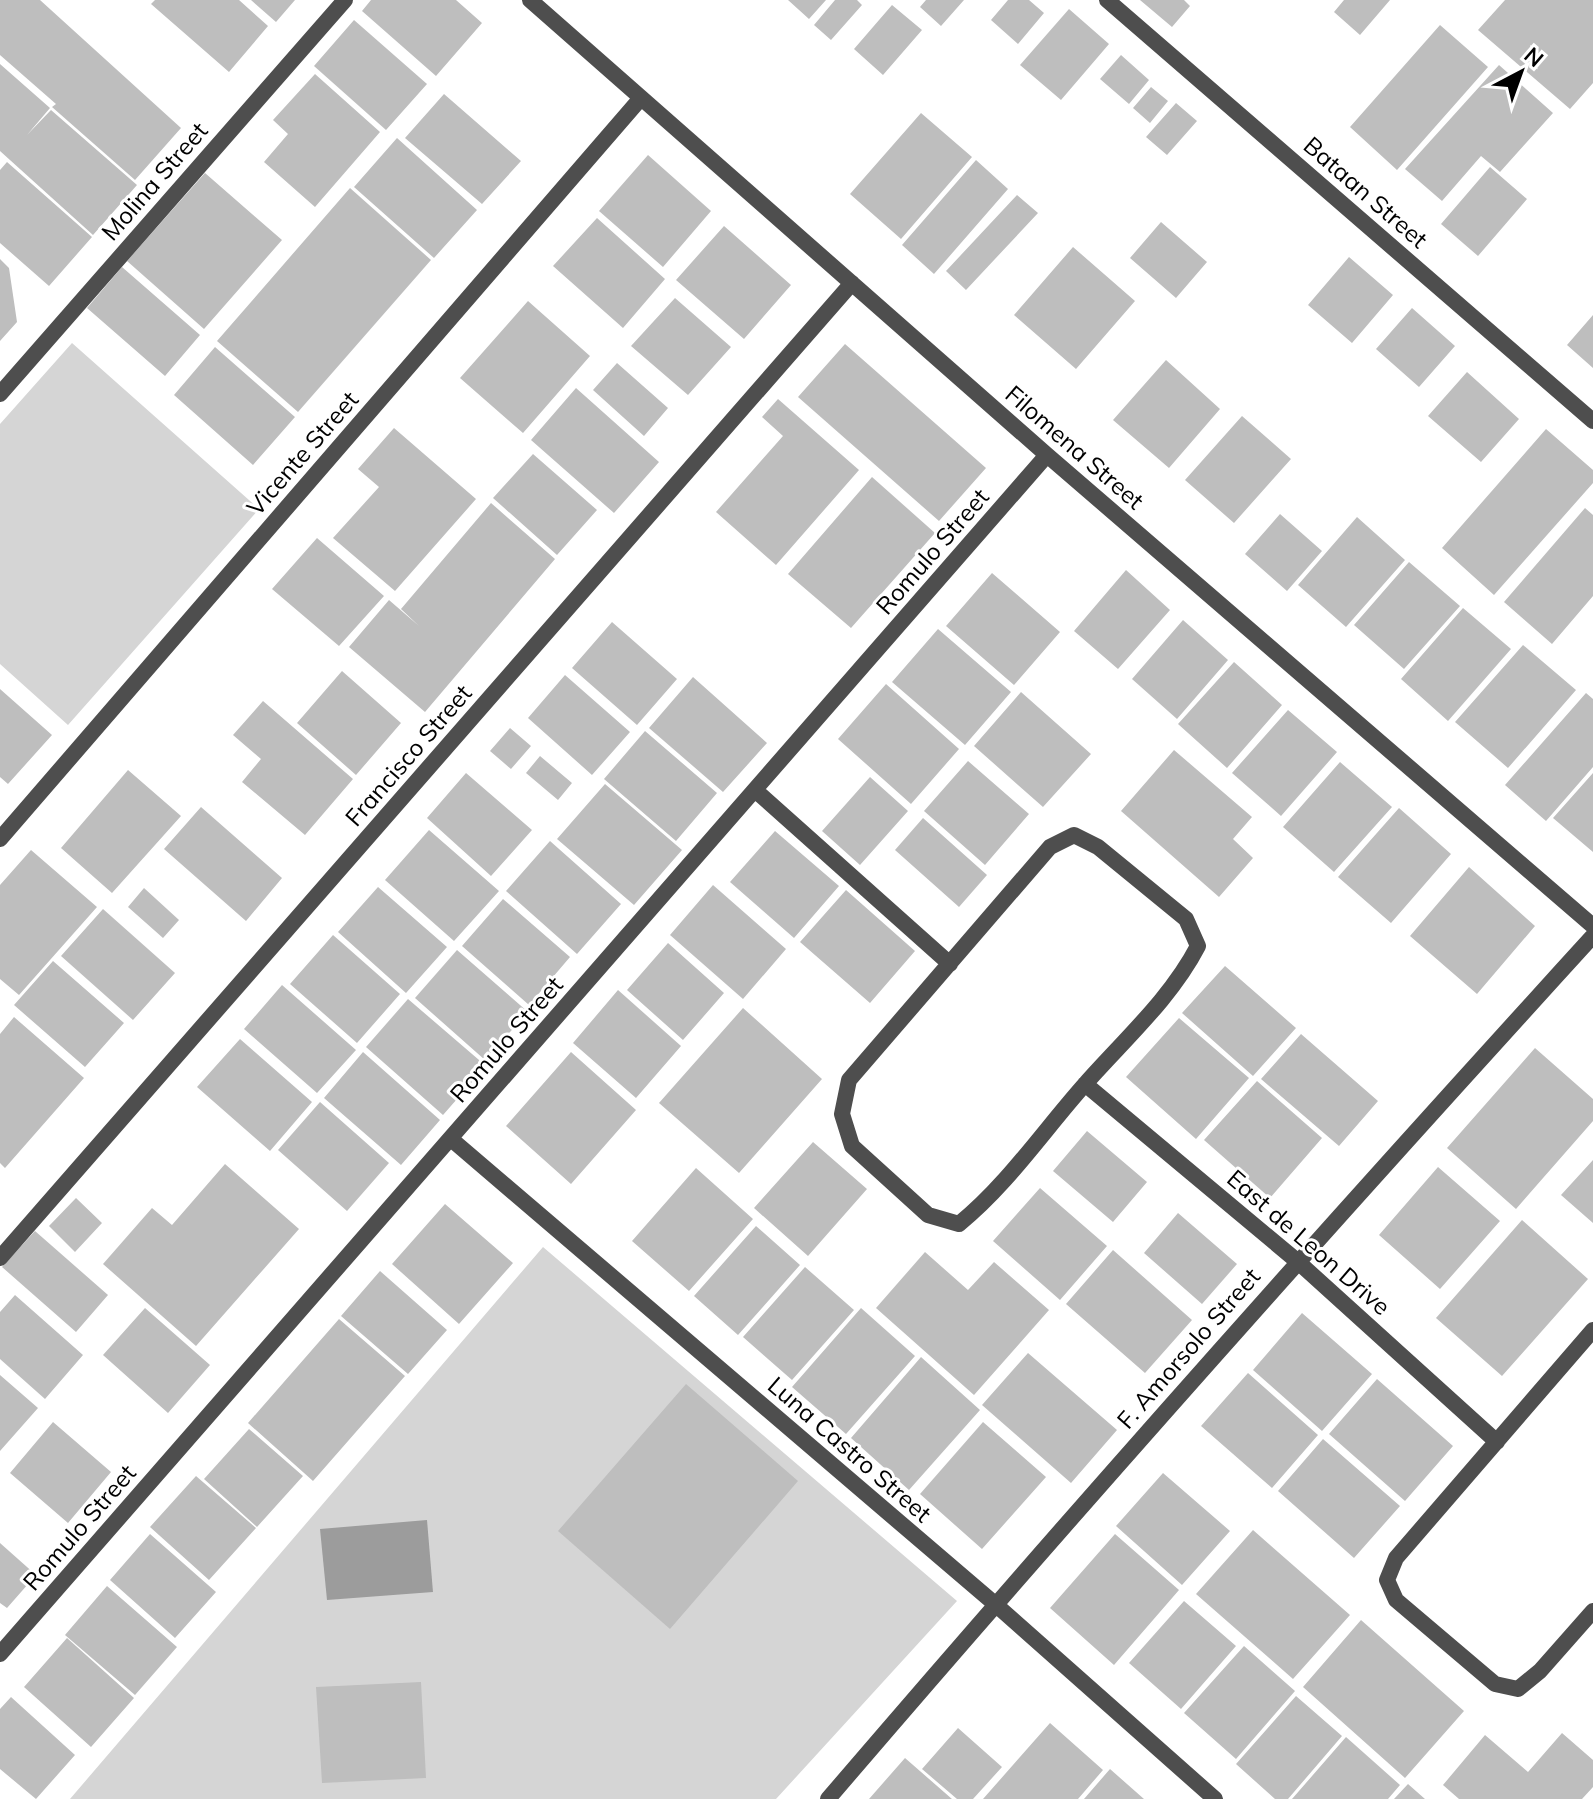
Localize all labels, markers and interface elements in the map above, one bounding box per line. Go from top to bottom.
north arrow [1481,32,1561,112]
text: N [1519,41,1550,73]
street label: Molina Street [95,116,213,246]
street label: Bataan Street [1298,130,1434,254]
street label: Filomena Street [1000,379,1150,515]
street label: Vicente Street [240,385,364,521]
street label: Romulo Street [869,482,995,620]
street label: Francisco Street [338,678,478,832]
street label: Romulo Street [443,970,569,1108]
street label: East de Leon Drive [1221,1163,1397,1321]
street label: F. Amorsolo Street [1110,1261,1266,1435]
street label: Luna Castro Street [762,1370,938,1528]
street label: Romulo Street [16,1458,142,1596]

